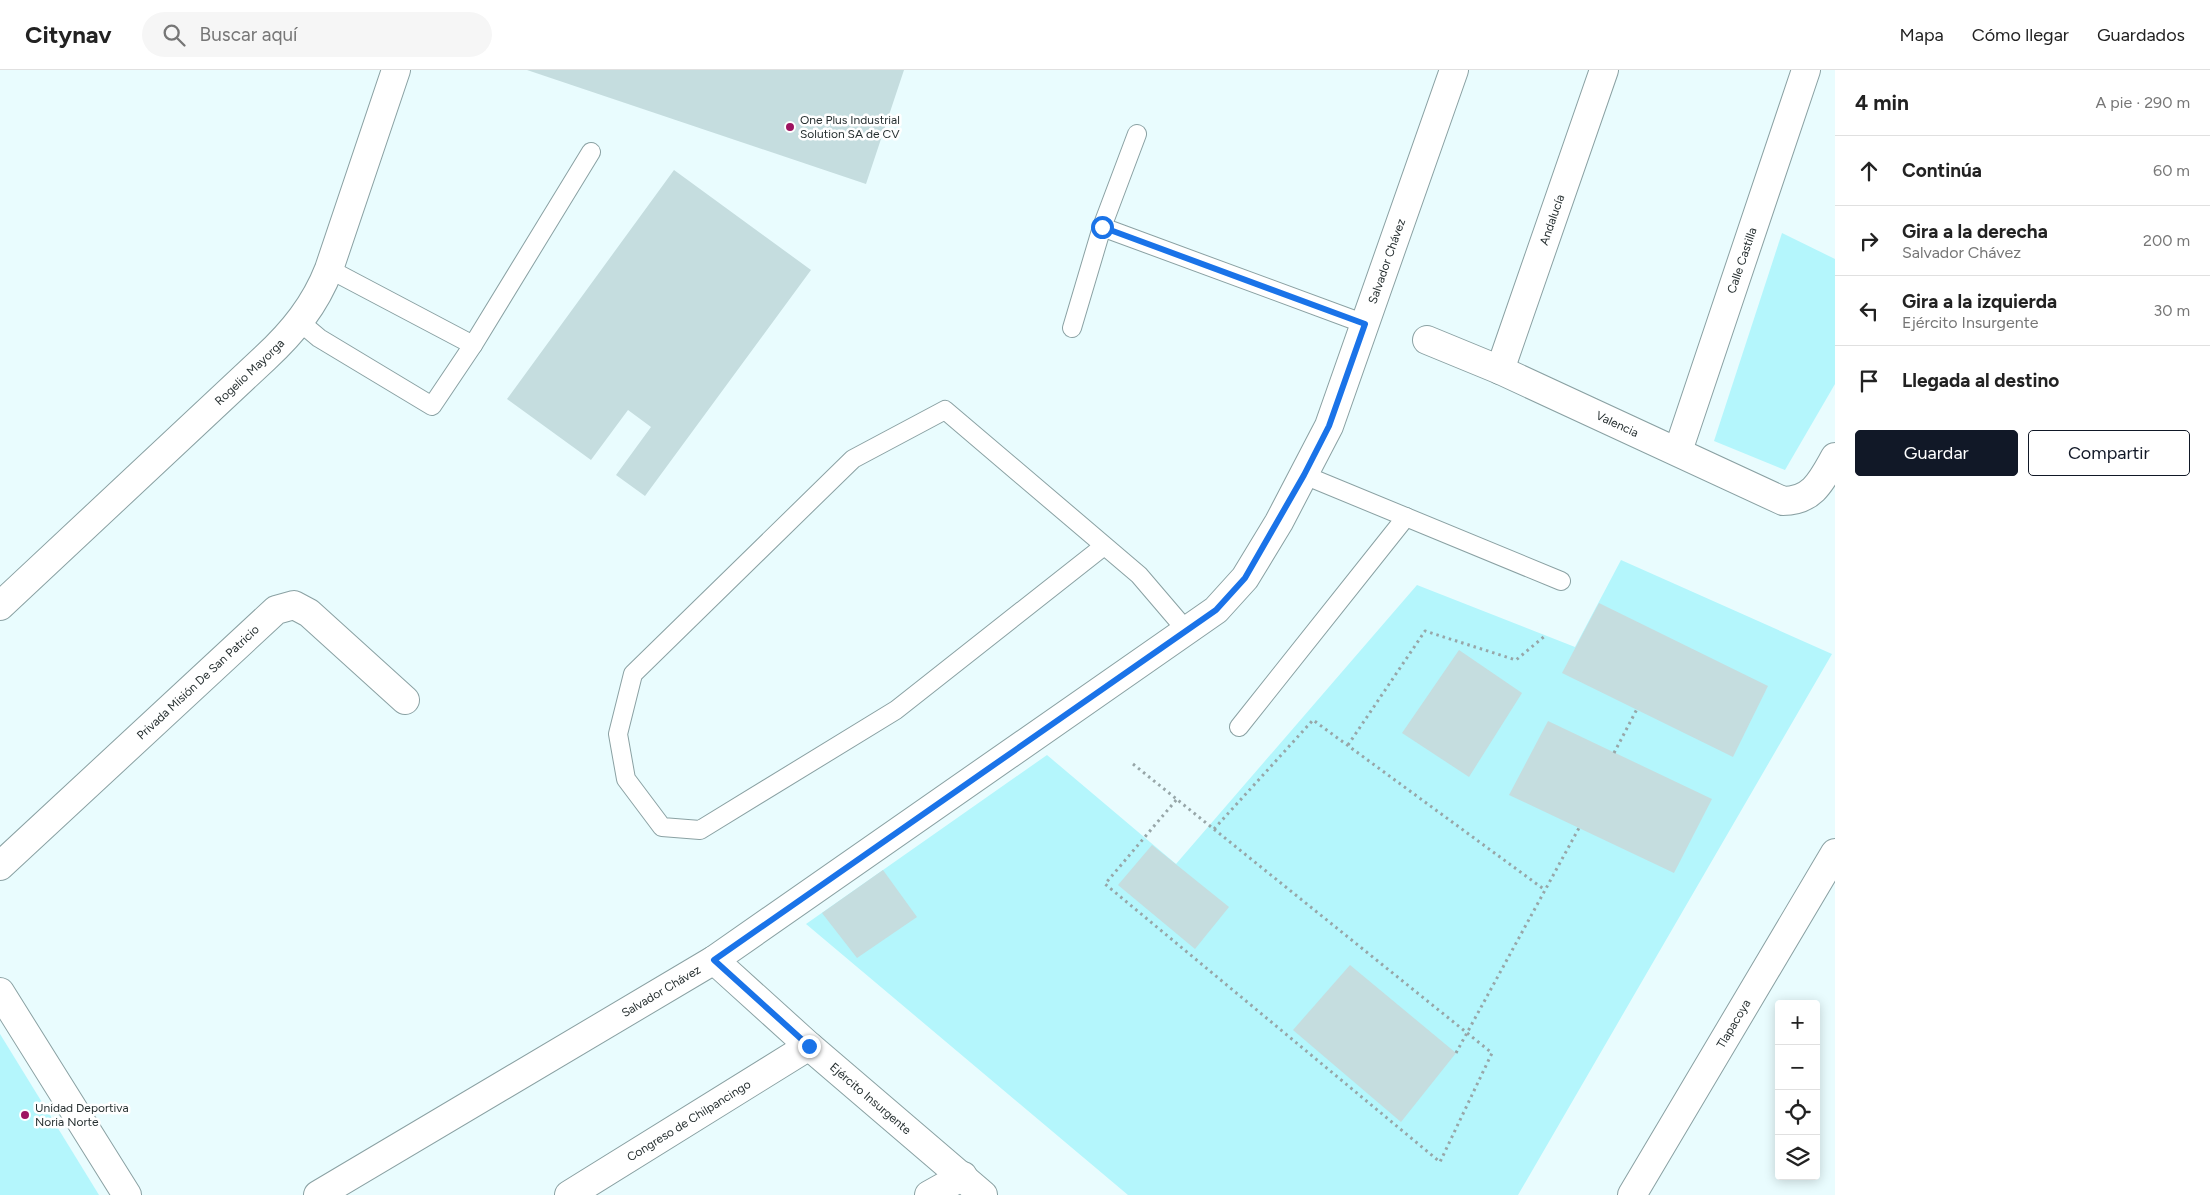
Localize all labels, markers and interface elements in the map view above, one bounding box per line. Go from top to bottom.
search box [142,12,492,57]
text: Citynav [25,20,112,49]
icon: search [160,21,188,49]
text: Buscar aquí [200,23,297,46]
text: Mapa [1899,24,1944,46]
text: Cómo llegar [1972,24,2069,46]
text: Guardados [2097,24,2185,46]
text: 4 min [1855,90,1909,115]
text: A pie · 290 m [2096,93,2190,112]
place label: One Plus Industrial Solution SA de CV [800,113,900,141]
marker: One Plus Industrial Solution SA de CV [784,121,796,133]
icon: ahead [1855,157,1883,185]
text: Continúa [1902,159,1982,182]
text: 60 m [2153,161,2190,180]
street label: Andalucía [1537,193,1567,247]
route start [1091,216,1114,239]
street label: Salvador Chávez [1365,217,1408,306]
text: Gira a la derecha [1902,220,2048,243]
street label: Calle Castilla [1724,226,1760,295]
icon: right [1855,227,1883,255]
text: 200 m [2143,231,2190,250]
text: Salvador Chávez [1902,243,2021,262]
text: Gira a la izquierda [1902,290,2057,313]
icon: left [1855,297,1883,325]
text: 30 m [2153,301,2190,320]
text: Ejército Insurgente [1902,313,2038,332]
street label: Rogelio Mayorga [212,336,287,408]
icon: arrive [1855,367,1883,395]
text: Llegada al destino [1902,369,2059,392]
street label: Valencia [1594,408,1641,440]
button: Guardar [1855,430,2018,476]
button: Compartir [2028,430,2190,476]
street label: Privada Misión De San Patricio [134,622,262,743]
street label: Salvador Chávez [619,962,703,1020]
street label: Tlapacoya [1714,997,1753,1051]
map controls [1775,1000,1820,1180]
button: + [1775,1000,1820,1045]
route end [798,1035,821,1058]
button: − [1775,1045,1820,1090]
street label: Ejército Insurgente [827,1060,914,1138]
street label: Congreso de Chilpancingo [624,1077,753,1164]
button: locate [1775,1090,1820,1135]
place label: Unidad Deportiva Noria Norte [35,1101,129,1129]
marker: Unidad Deportiva Noria Norte [19,1109,31,1121]
button: layers [1775,1135,1820,1180]

